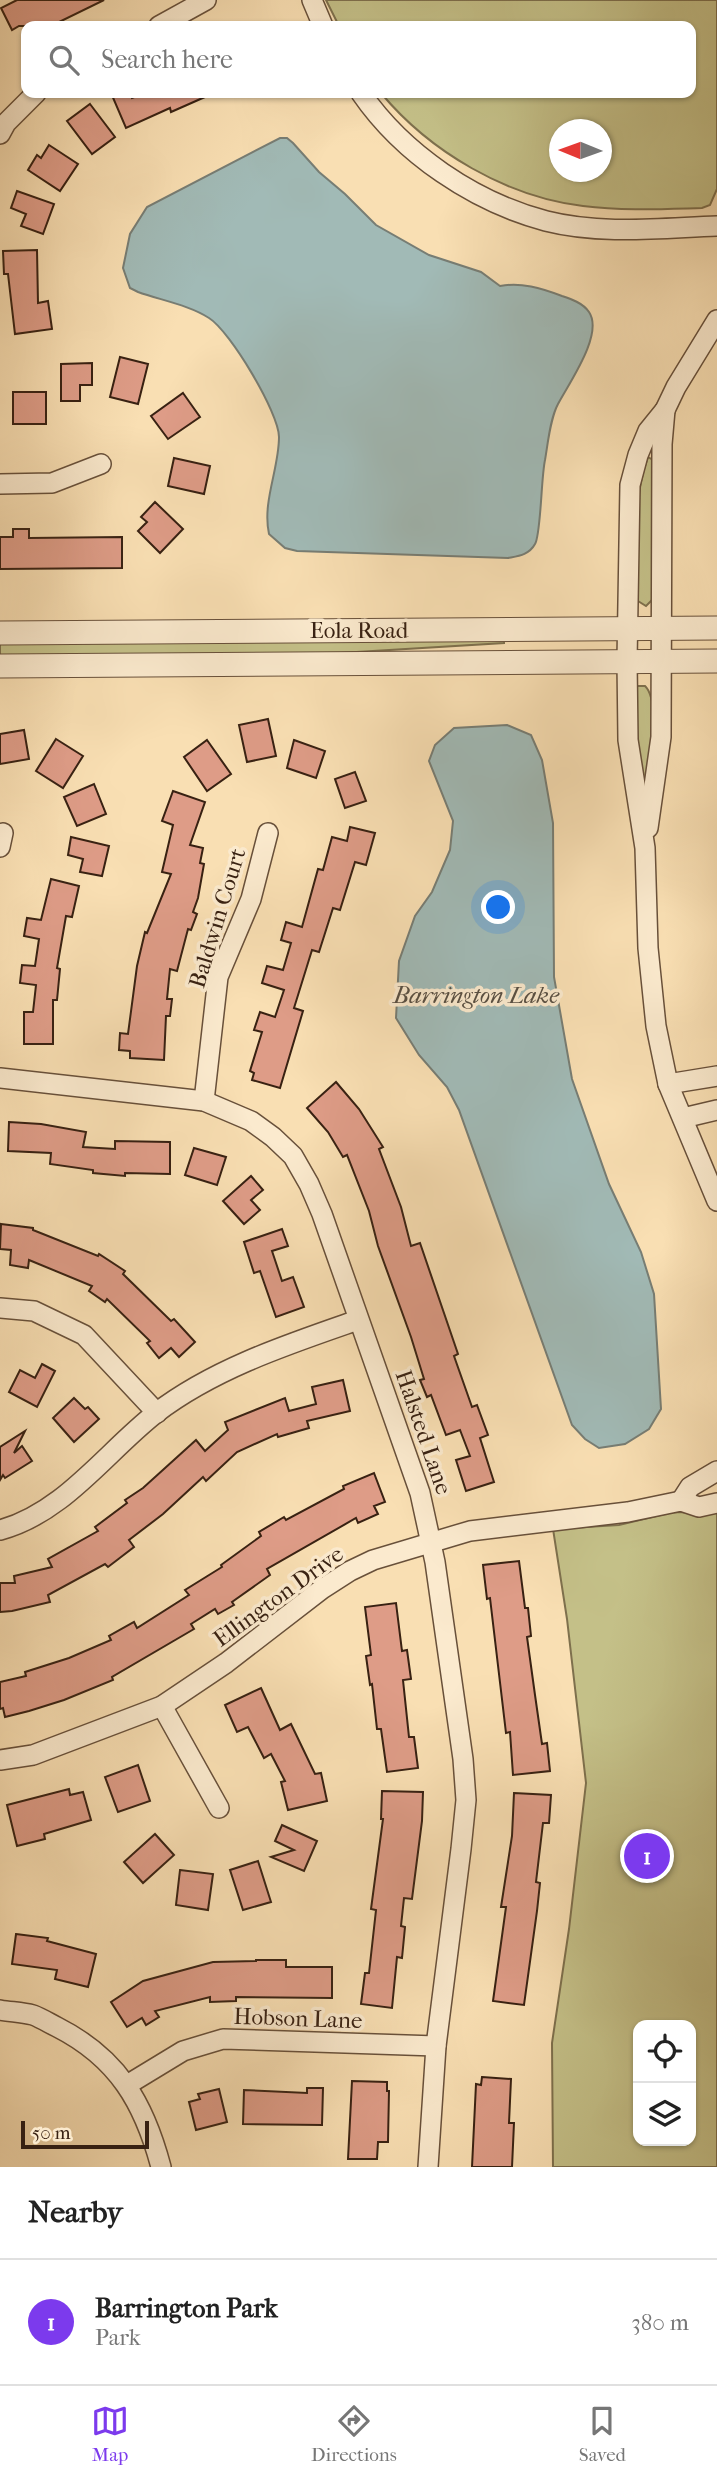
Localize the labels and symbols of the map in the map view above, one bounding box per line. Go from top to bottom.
north arrow [549,119,612,182]
street label: Eola Road [310,617,409,644]
street label: Baldwin Court [183,845,252,991]
your location [481,890,515,924]
water label: Barrington Lake [391,981,560,1009]
street label: Halsted Lane [390,1366,457,1498]
street label: Ellington Drive [208,1540,348,1653]
pin: 1 [624,1830,670,1882]
street label: Hobson Lane [233,2003,363,2034]
scale bar [21,2118,149,2150]

